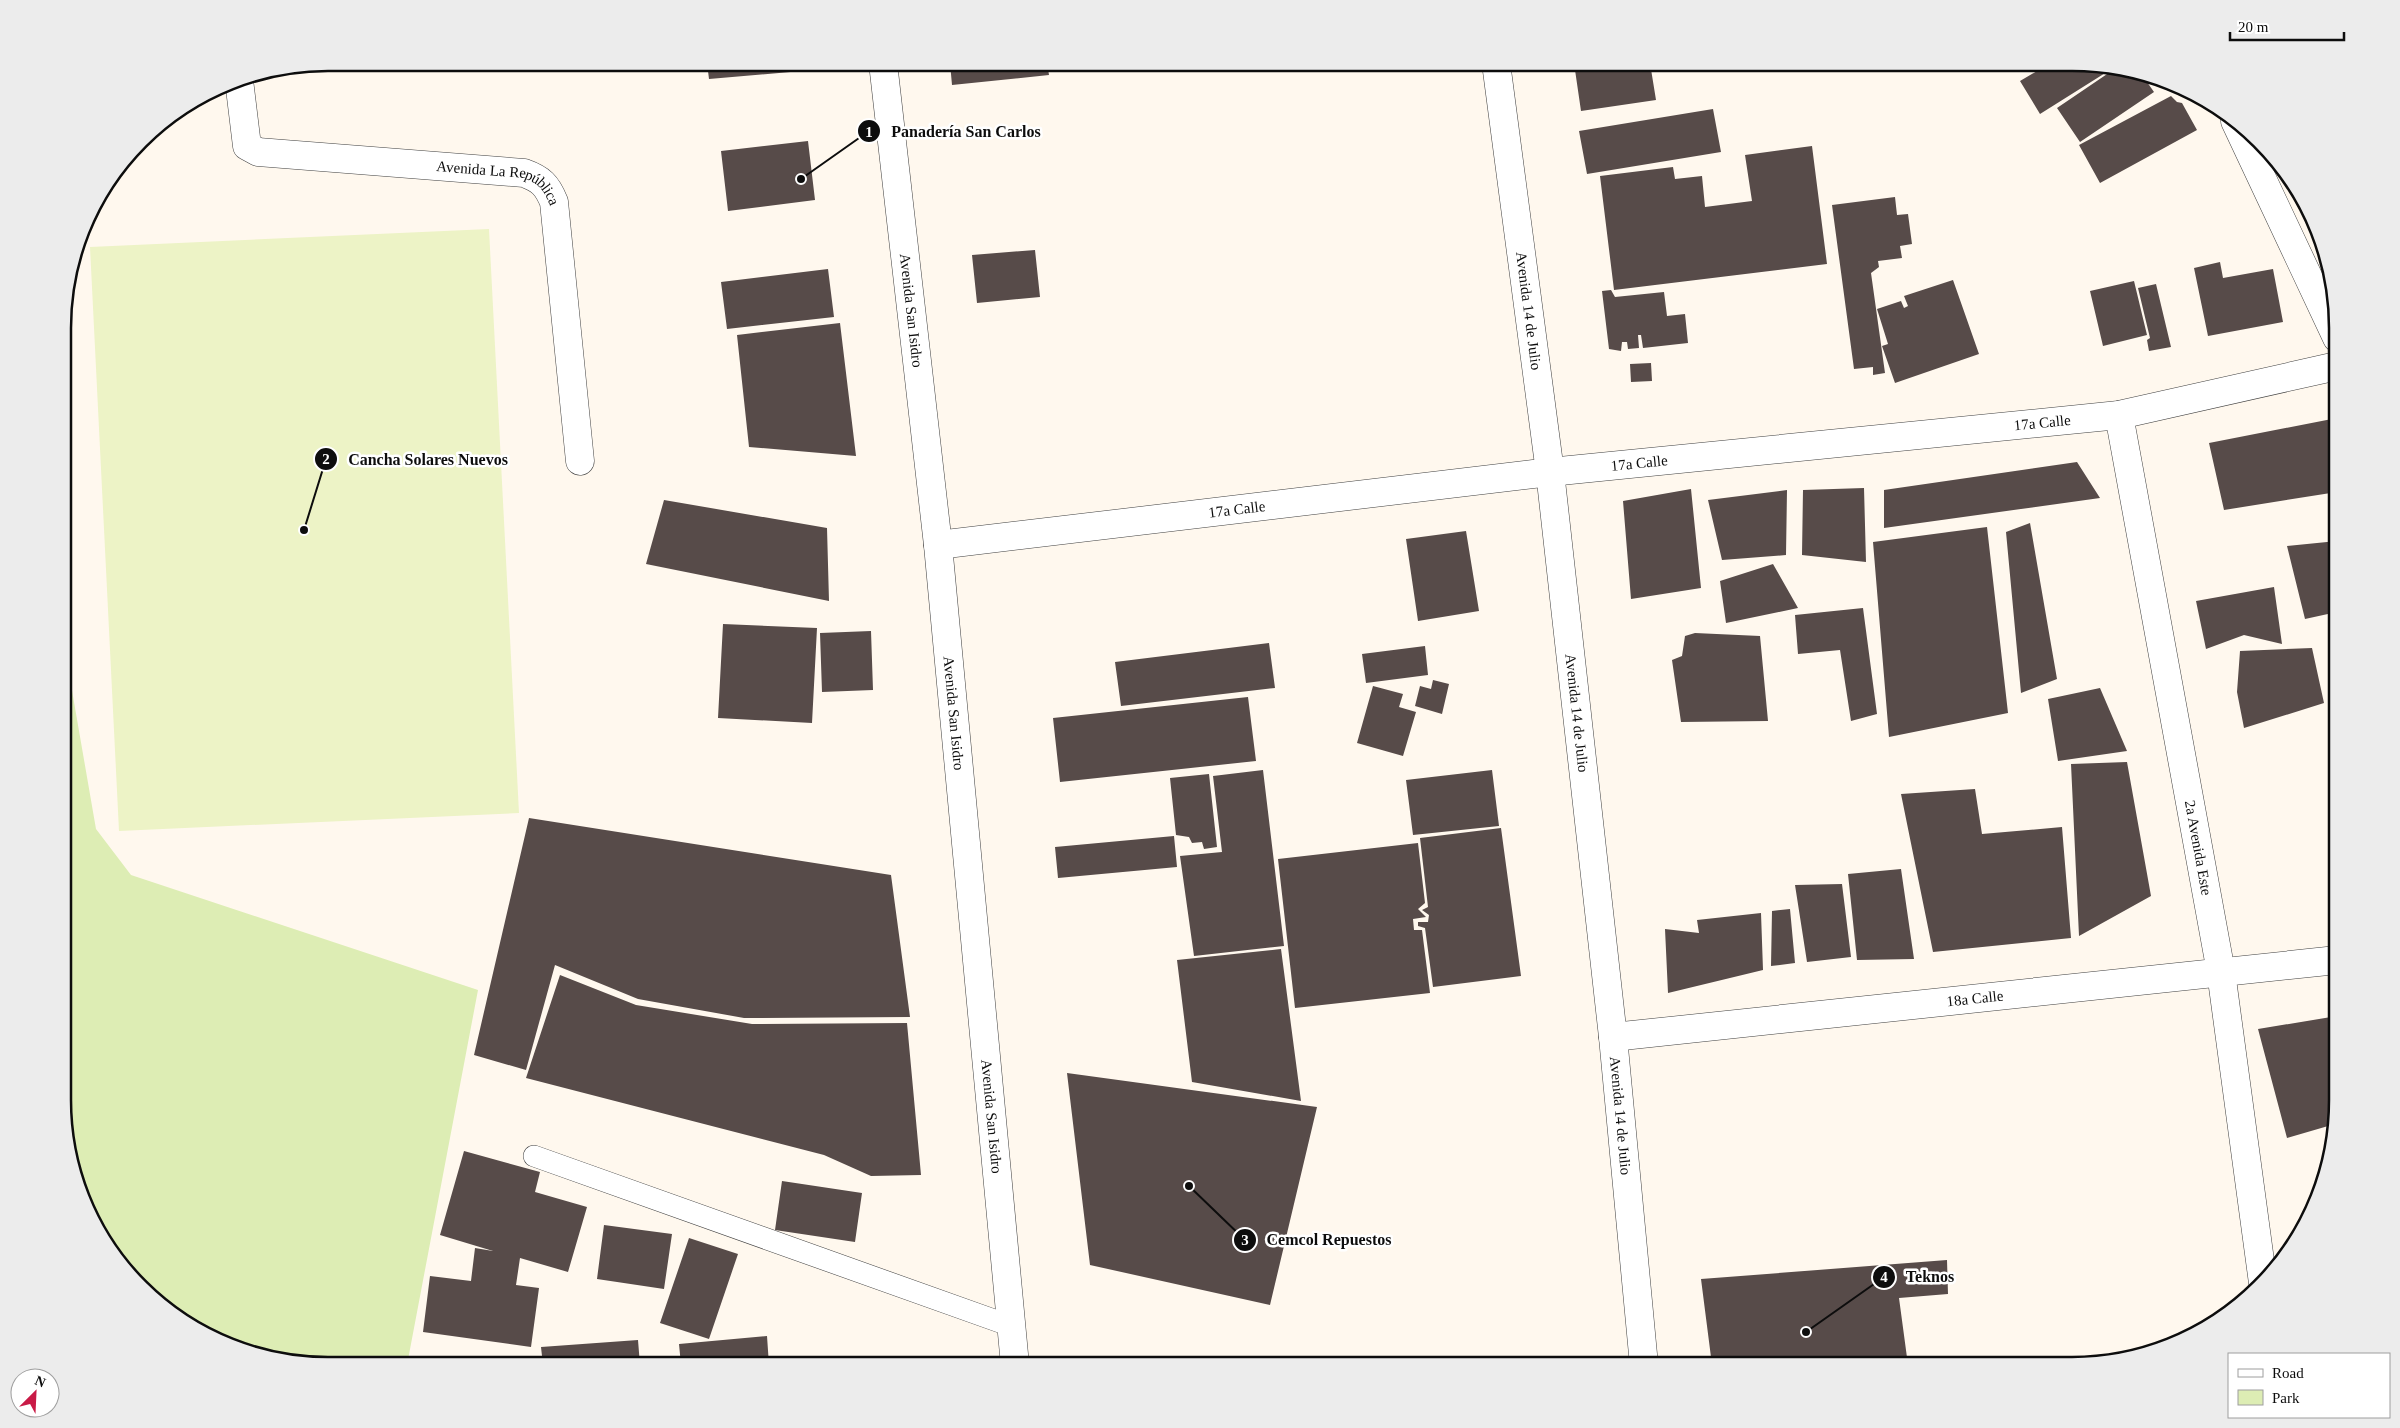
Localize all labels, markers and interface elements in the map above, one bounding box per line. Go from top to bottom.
scale bar [2230,10,2344,42]
text: 20 m [2238,19,2269,35]
callout: Panadería San Carlos [856,116,1051,147]
text: Panadería San Carlos [891,123,1041,140]
text: 1 [865,124,873,140]
street label: Avenida La República [436,158,563,208]
street label: Avenida 14 de Julio [1513,251,1544,371]
street label: Avenida San Isidro [897,252,926,368]
street label: 17a Calle [2013,412,2072,434]
callout: Cancha Solares Nuevos [313,443,518,474]
text: 2 [322,451,330,467]
text: Cancha Solares Nuevos [348,451,508,468]
street label: 17a Calle [1610,452,1669,474]
street label: 17a Calle [1208,498,1267,521]
street label: Avenida 14 de Julio [1562,653,1591,773]
street label: Avenida San Isidro [940,655,967,771]
street label: 2a Avenida Este [2182,799,2215,897]
street label: 18a Calle [1946,987,2005,1009]
street label: Avenida 14 de Julio [1607,1055,1634,1176]
street label: Avenida San Isidro [978,1058,1005,1174]
callout: Cemcol Repuestos [1232,1224,1402,1255]
text: Cemcol Repuestos [1267,1231,1391,1249]
text: 3 [1241,1232,1249,1248]
callout: Teknos [1871,1261,1965,1292]
text: Teknos [1906,1268,1954,1285]
text: 4 [1880,1269,1888,1285]
legend [2228,1353,2390,1418]
text: Road [2272,1365,2304,1381]
north arrow [10,1368,60,1418]
text: N [32,1373,48,1390]
text: Park [2272,1390,2300,1406]

